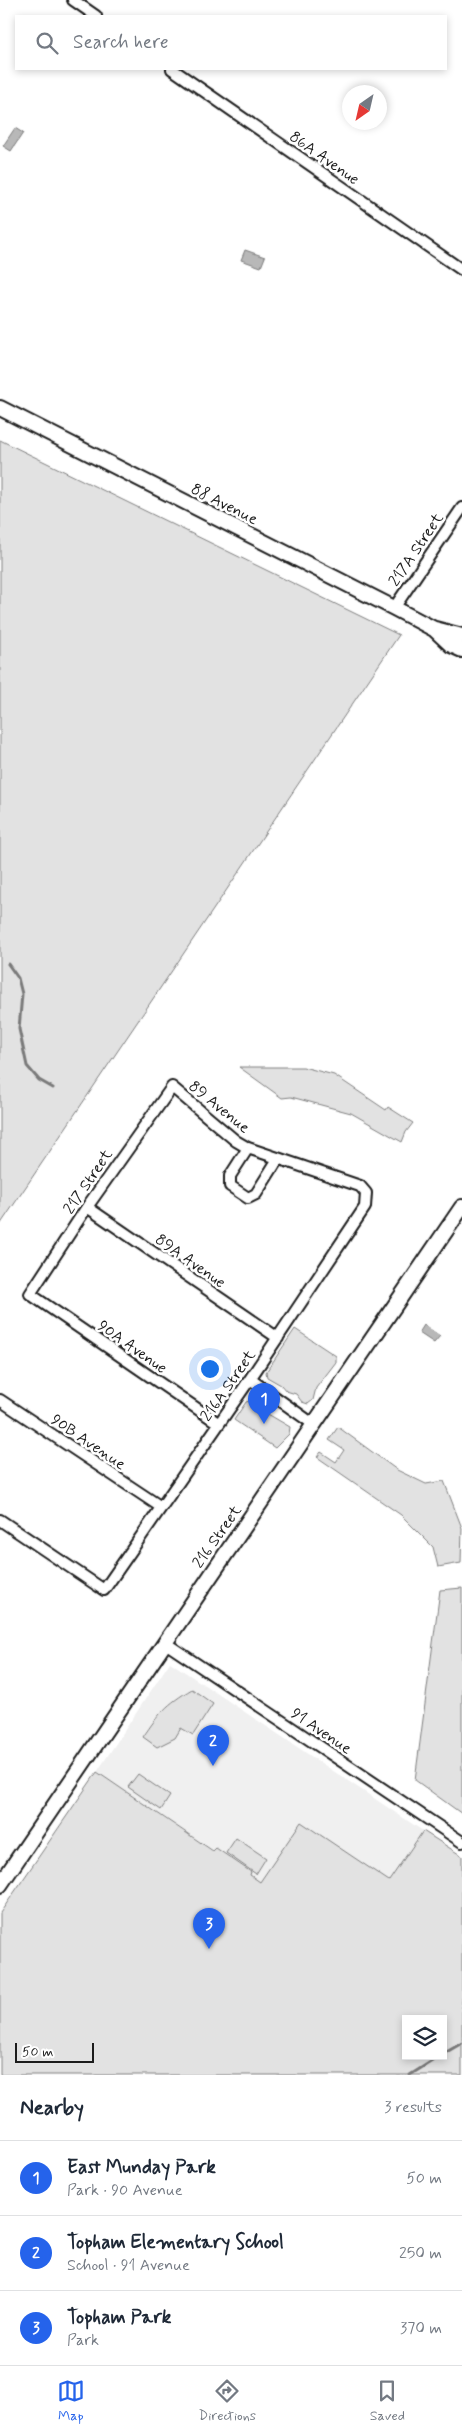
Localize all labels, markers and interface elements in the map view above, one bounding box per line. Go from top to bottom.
search box [15,15,447,70]
icon: search [33,29,61,57]
text: Search here [73,30,169,55]
north arrow [342,85,387,130]
street label: 86A Avenue [285,126,363,190]
street label: 88 Avenue [187,479,261,530]
street label: 217A Street [384,509,449,591]
street label: 89 Avenue [184,1076,254,1138]
street label: 217 Street [59,1145,118,1218]
street label: 89A Avenue [151,1229,230,1293]
street label: 90A Avenue [93,1316,171,1379]
street label: 216A Street [196,1345,261,1426]
your location [197,1356,223,1382]
pin: 1 [248,1383,280,1424]
street label: 90B Avenue [47,1409,130,1475]
street label: 216 Street [188,1501,247,1573]
street label: 91 Avenue [287,1703,356,1759]
pin: 2 [197,1725,229,1766]
pin: 3 [193,1908,225,1949]
map controls [402,2015,447,2060]
button: layers [402,2015,447,2060]
scale bar [15,2040,94,2063]
text: 50 m [22,2043,53,2061]
text: Nearby [20,2094,84,2122]
text: 3 results [384,2097,442,2118]
text: East Munday Park [67,2155,216,2180]
text: 1 [32,2168,40,2189]
text: 50 m [406,2168,442,2189]
text: Park · 90 Avenue [67,2180,183,2201]
text: Topham Elementary School [67,2230,284,2255]
text: 2 [32,2243,40,2264]
text: 250 m [399,2243,442,2264]
text: School · 91 Avenue [67,2255,190,2276]
text: Topham Park [67,2305,171,2330]
text: 3 [32,2318,40,2339]
text: 370 m [400,2318,442,2339]
text: Park [67,2330,99,2351]
tab: Map [57,2377,85,2425]
tab: Directions [199,2377,256,2425]
tab: Saved [370,2377,405,2425]

